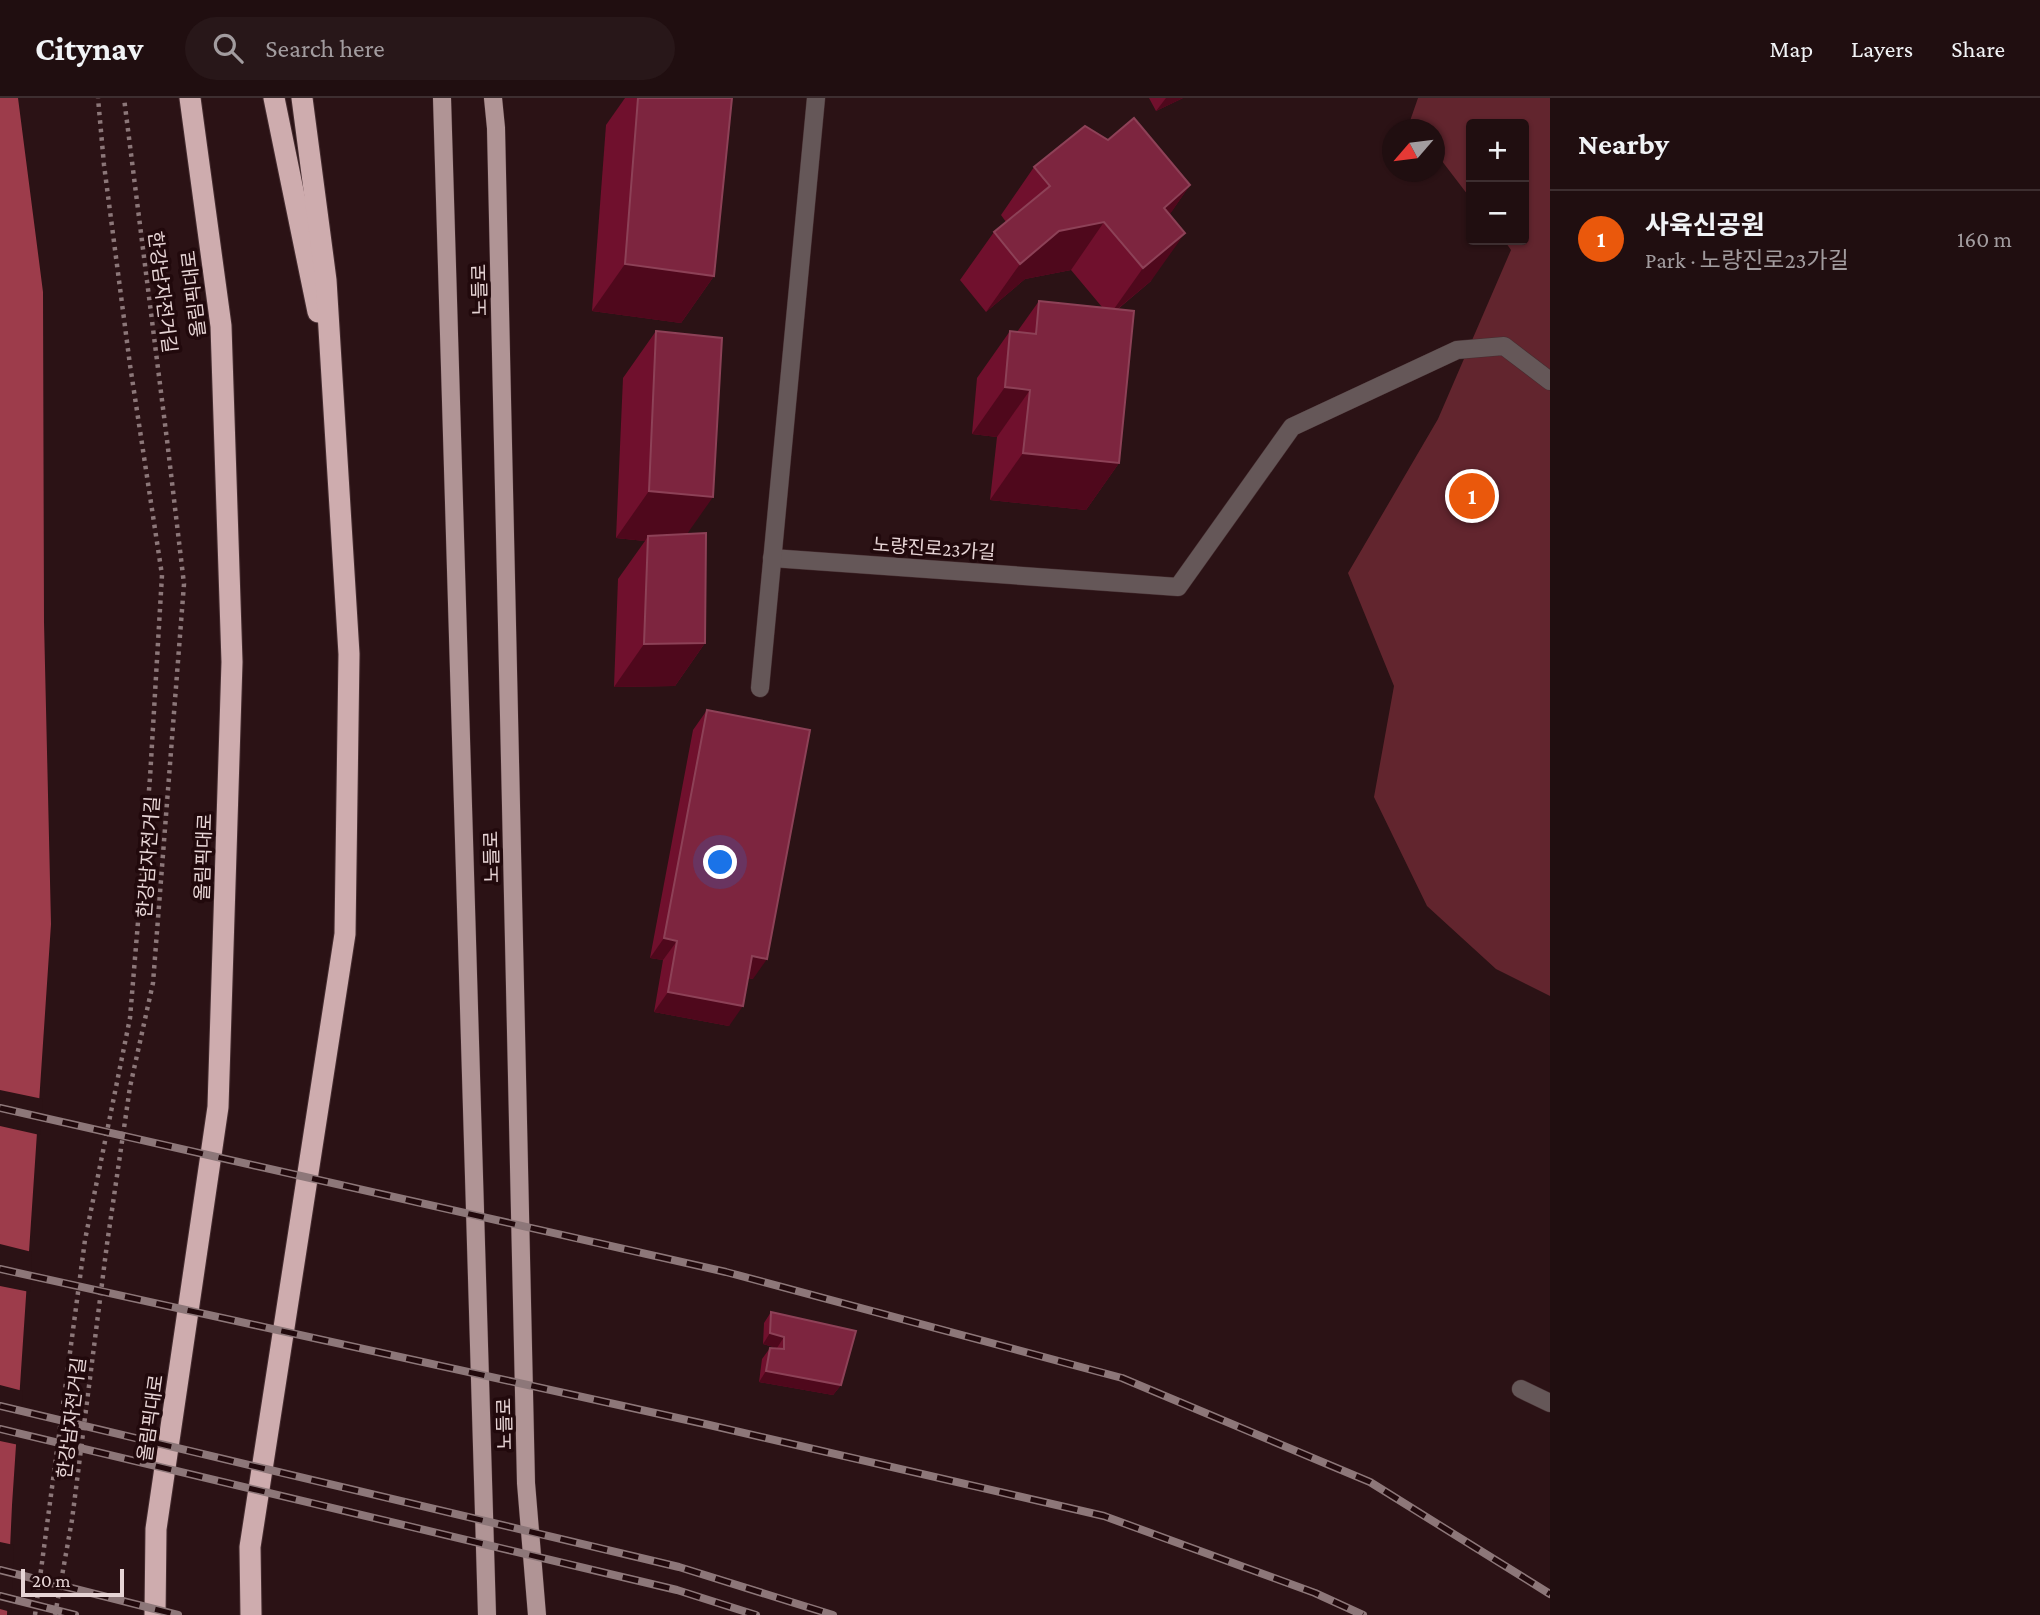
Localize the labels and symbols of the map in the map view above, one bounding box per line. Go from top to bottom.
north arrow [1382,119,1445,182]
street label: 한강남자전거길 [145,230,180,354]
street label: 올림픽대로 [178,249,209,339]
street label: 노들로 [469,264,490,316]
pin: 1 [1449,470,1495,522]
street label: 노량진로23가길 [872,534,996,563]
street label: 한강남자전거길 [134,795,163,919]
street label: 올림픽대로 [191,813,216,901]
street label: 노들로 [481,831,502,883]
your location [703,845,737,879]
street label: 한강남자전거길 [54,1356,89,1480]
street label: 올림픽대로 [134,1373,167,1463]
street label: 노들로 [494,1398,515,1450]
scale bar [21,1566,124,1598]

